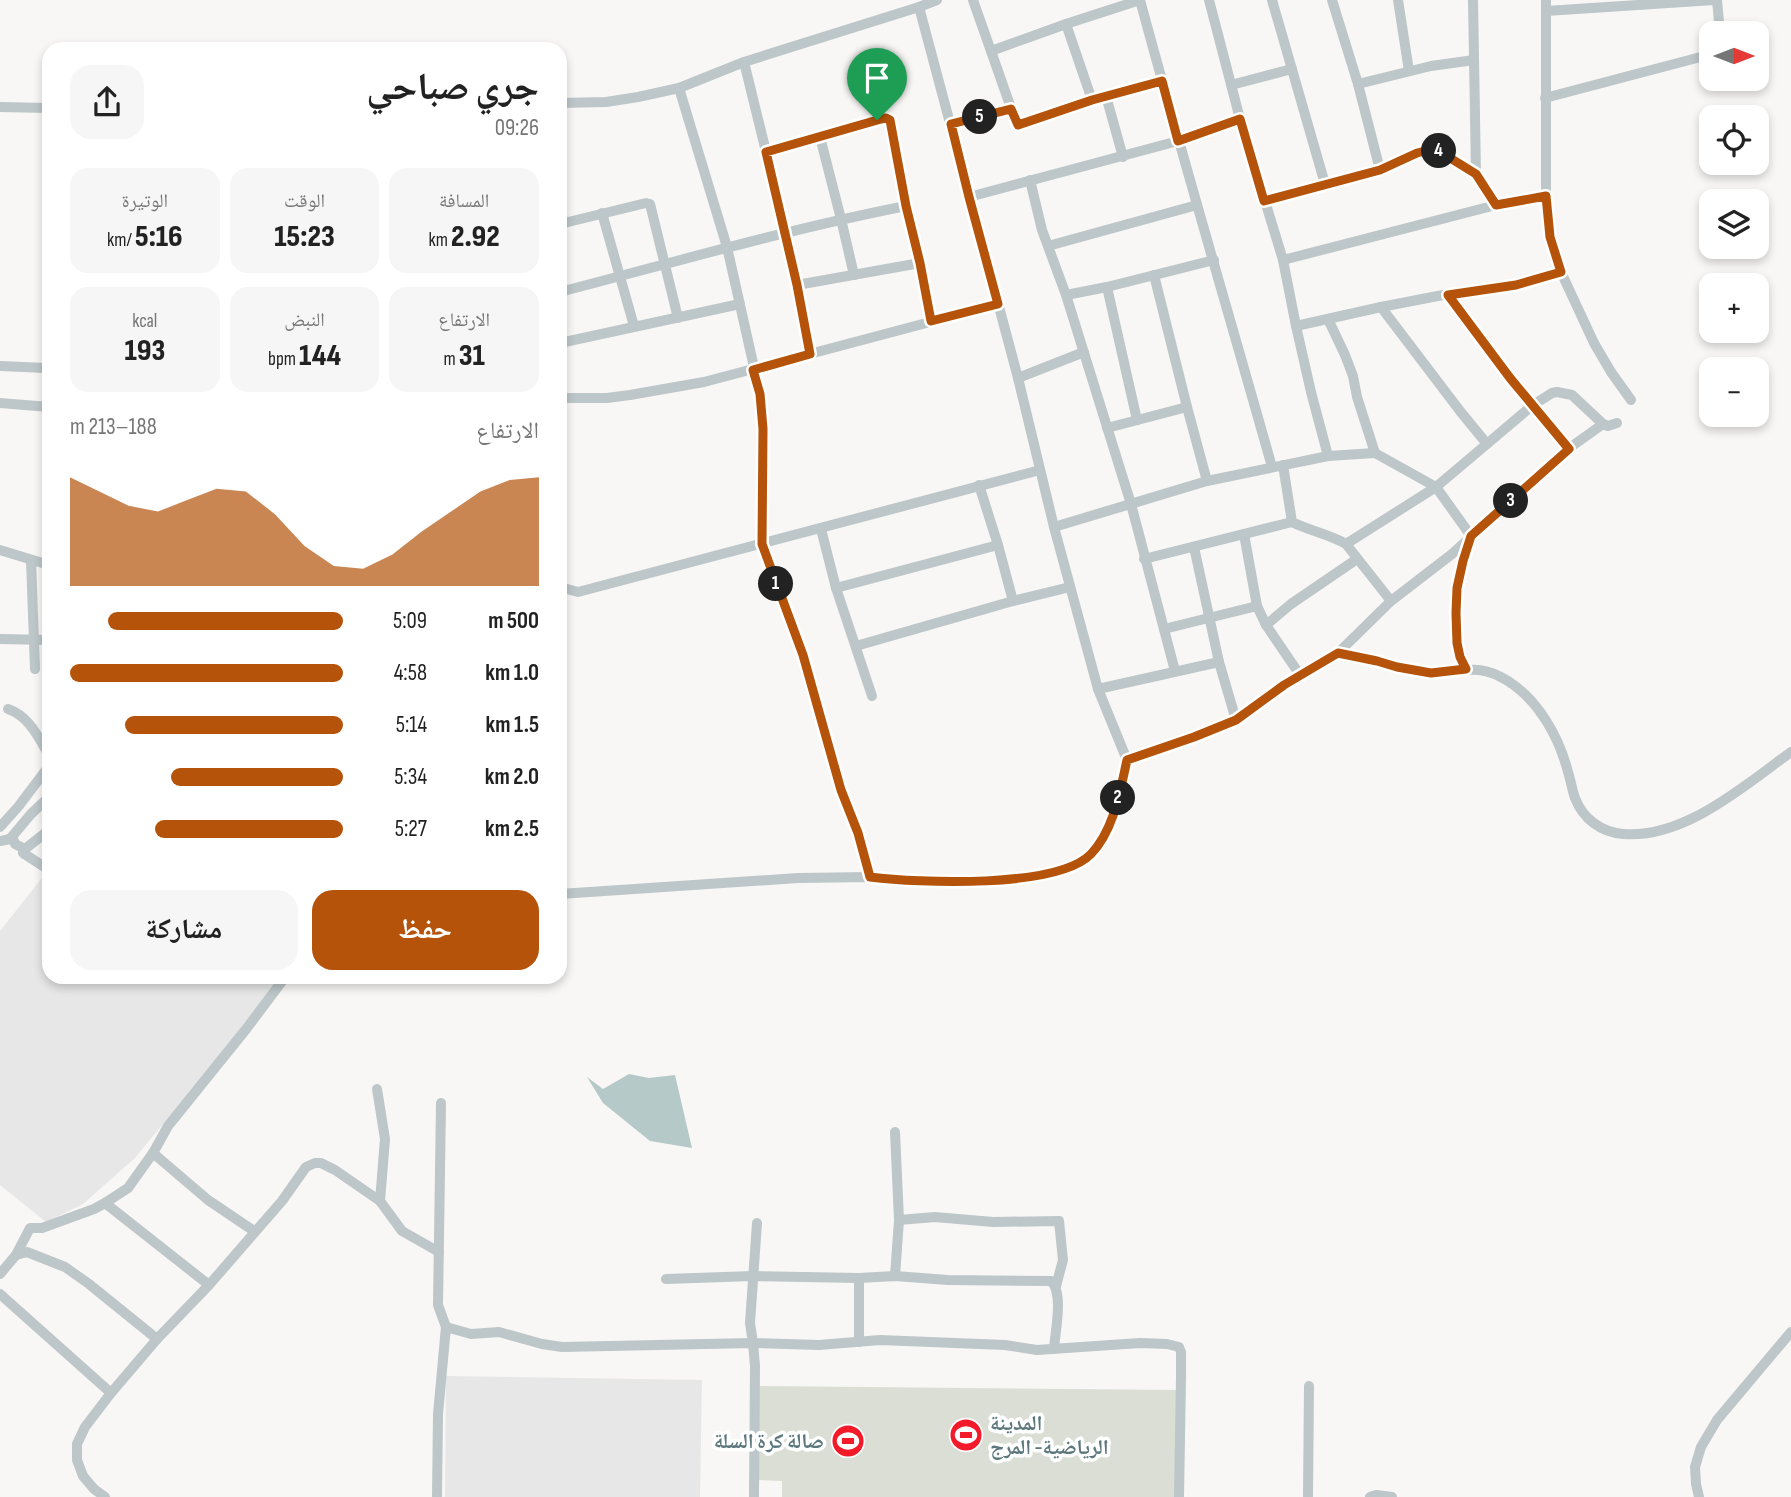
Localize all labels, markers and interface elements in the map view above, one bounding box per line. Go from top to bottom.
north arrow [1699,21,1769,91]
map controls [1699,21,1769,427]
pin [847,48,907,120]
icon: arrive [858,59,896,97]
button: share [70,65,144,139]
text: جري صباحي [366,65,539,110]
pin: 5 [962,100,998,134]
text: 5 [975,105,984,128]
button: locate [1699,105,1769,175]
text: 09:26 [495,114,539,142]
pin: 4 [1422,134,1456,168]
text: 4 [1434,139,1443,162]
button: layers [1699,189,1769,259]
text: الوتيرة [122,190,168,213]
text: الوقت [284,190,325,213]
text: المسافة [439,190,489,213]
text: 5:16 [135,219,183,255]
text: 15:23 [274,219,335,255]
text: 2.92 [451,219,500,255]
text: /km [107,229,135,252]
text: km [429,229,451,252]
button: + [1699,273,1769,343]
text: النبض [284,309,325,332]
text: الارتفاع [438,309,490,332]
text: kcal [132,310,157,333]
text: 193 [124,333,165,369]
text: 144 [299,338,341,374]
text: 31 [459,338,485,374]
text: bpm [268,348,299,371]
text: m [443,348,459,371]
button: − [1699,357,1769,427]
text: 188–213 m [70,413,157,441]
text: الارتفاع [476,417,539,445]
pin: 3 [1494,484,1528,518]
text: 3 [1506,489,1515,512]
pin: 1 [758,566,794,602]
text: 1 [772,572,779,595]
text: 5:09 [393,607,427,635]
text: 500 m [488,607,539,635]
text: 4:58 [394,659,427,687]
text: 1.0 km [485,659,539,687]
text: 5:14 [396,711,427,739]
text: 1.5 km [486,711,539,739]
text: 5:34 [394,763,427,791]
text: 2.0 km [485,763,539,791]
pin: 2 [1100,780,1136,816]
text: 2 [1113,786,1122,809]
text: 5:27 [395,815,427,843]
text: 2.5 km [485,815,539,843]
button: مشاركة [70,890,298,970]
button: حفظ [312,890,539,970]
place label: المدينة الرياضية- المرج [990,1411,1109,1460]
sports icon: المدينة الرياضية- المرج [947,1416,985,1454]
sports icon: صالة كرة السلة [829,1422,867,1460]
place label: صالة كرة السلة [714,1429,824,1454]

